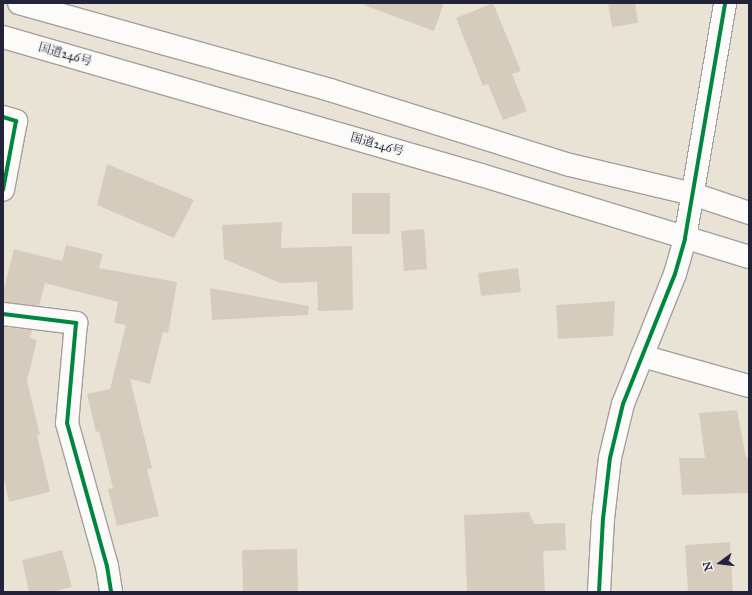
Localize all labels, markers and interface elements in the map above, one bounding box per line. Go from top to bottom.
street label: 国道246号 [37,41,93,69]
street label: 国道246号 [349,131,405,159]
north arrow [700,543,740,583]
text: N [700,560,715,572]

